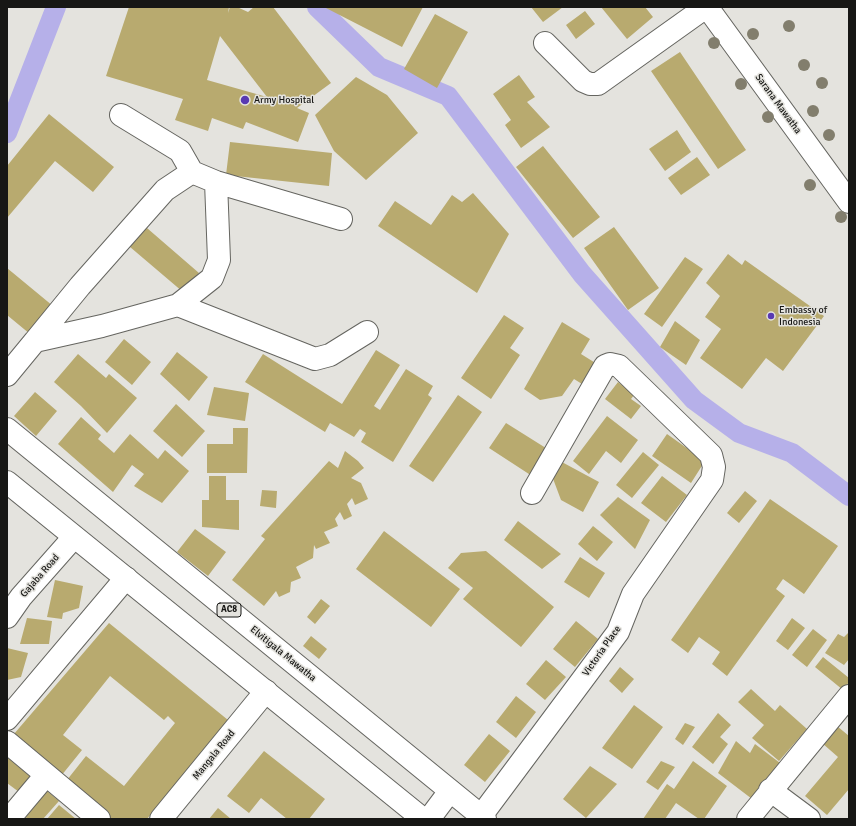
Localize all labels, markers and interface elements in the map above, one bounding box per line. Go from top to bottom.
street label: Sarana Mawatha [752,72,804,136]
marker: Army Hospital [239,94,251,106]
place label: Army Hospital [254,94,314,106]
place label: Embassy of Indonesia [779,304,827,328]
marker: Embassy of Indonesia [766,311,776,321]
street label: Gajaba Road [18,552,62,600]
road number: AC8 [217,603,241,617]
street label: Victoria Place [580,623,624,679]
street label: Elvitigala Mawatha [248,624,318,684]
street label: Mangala Road [190,728,238,782]

